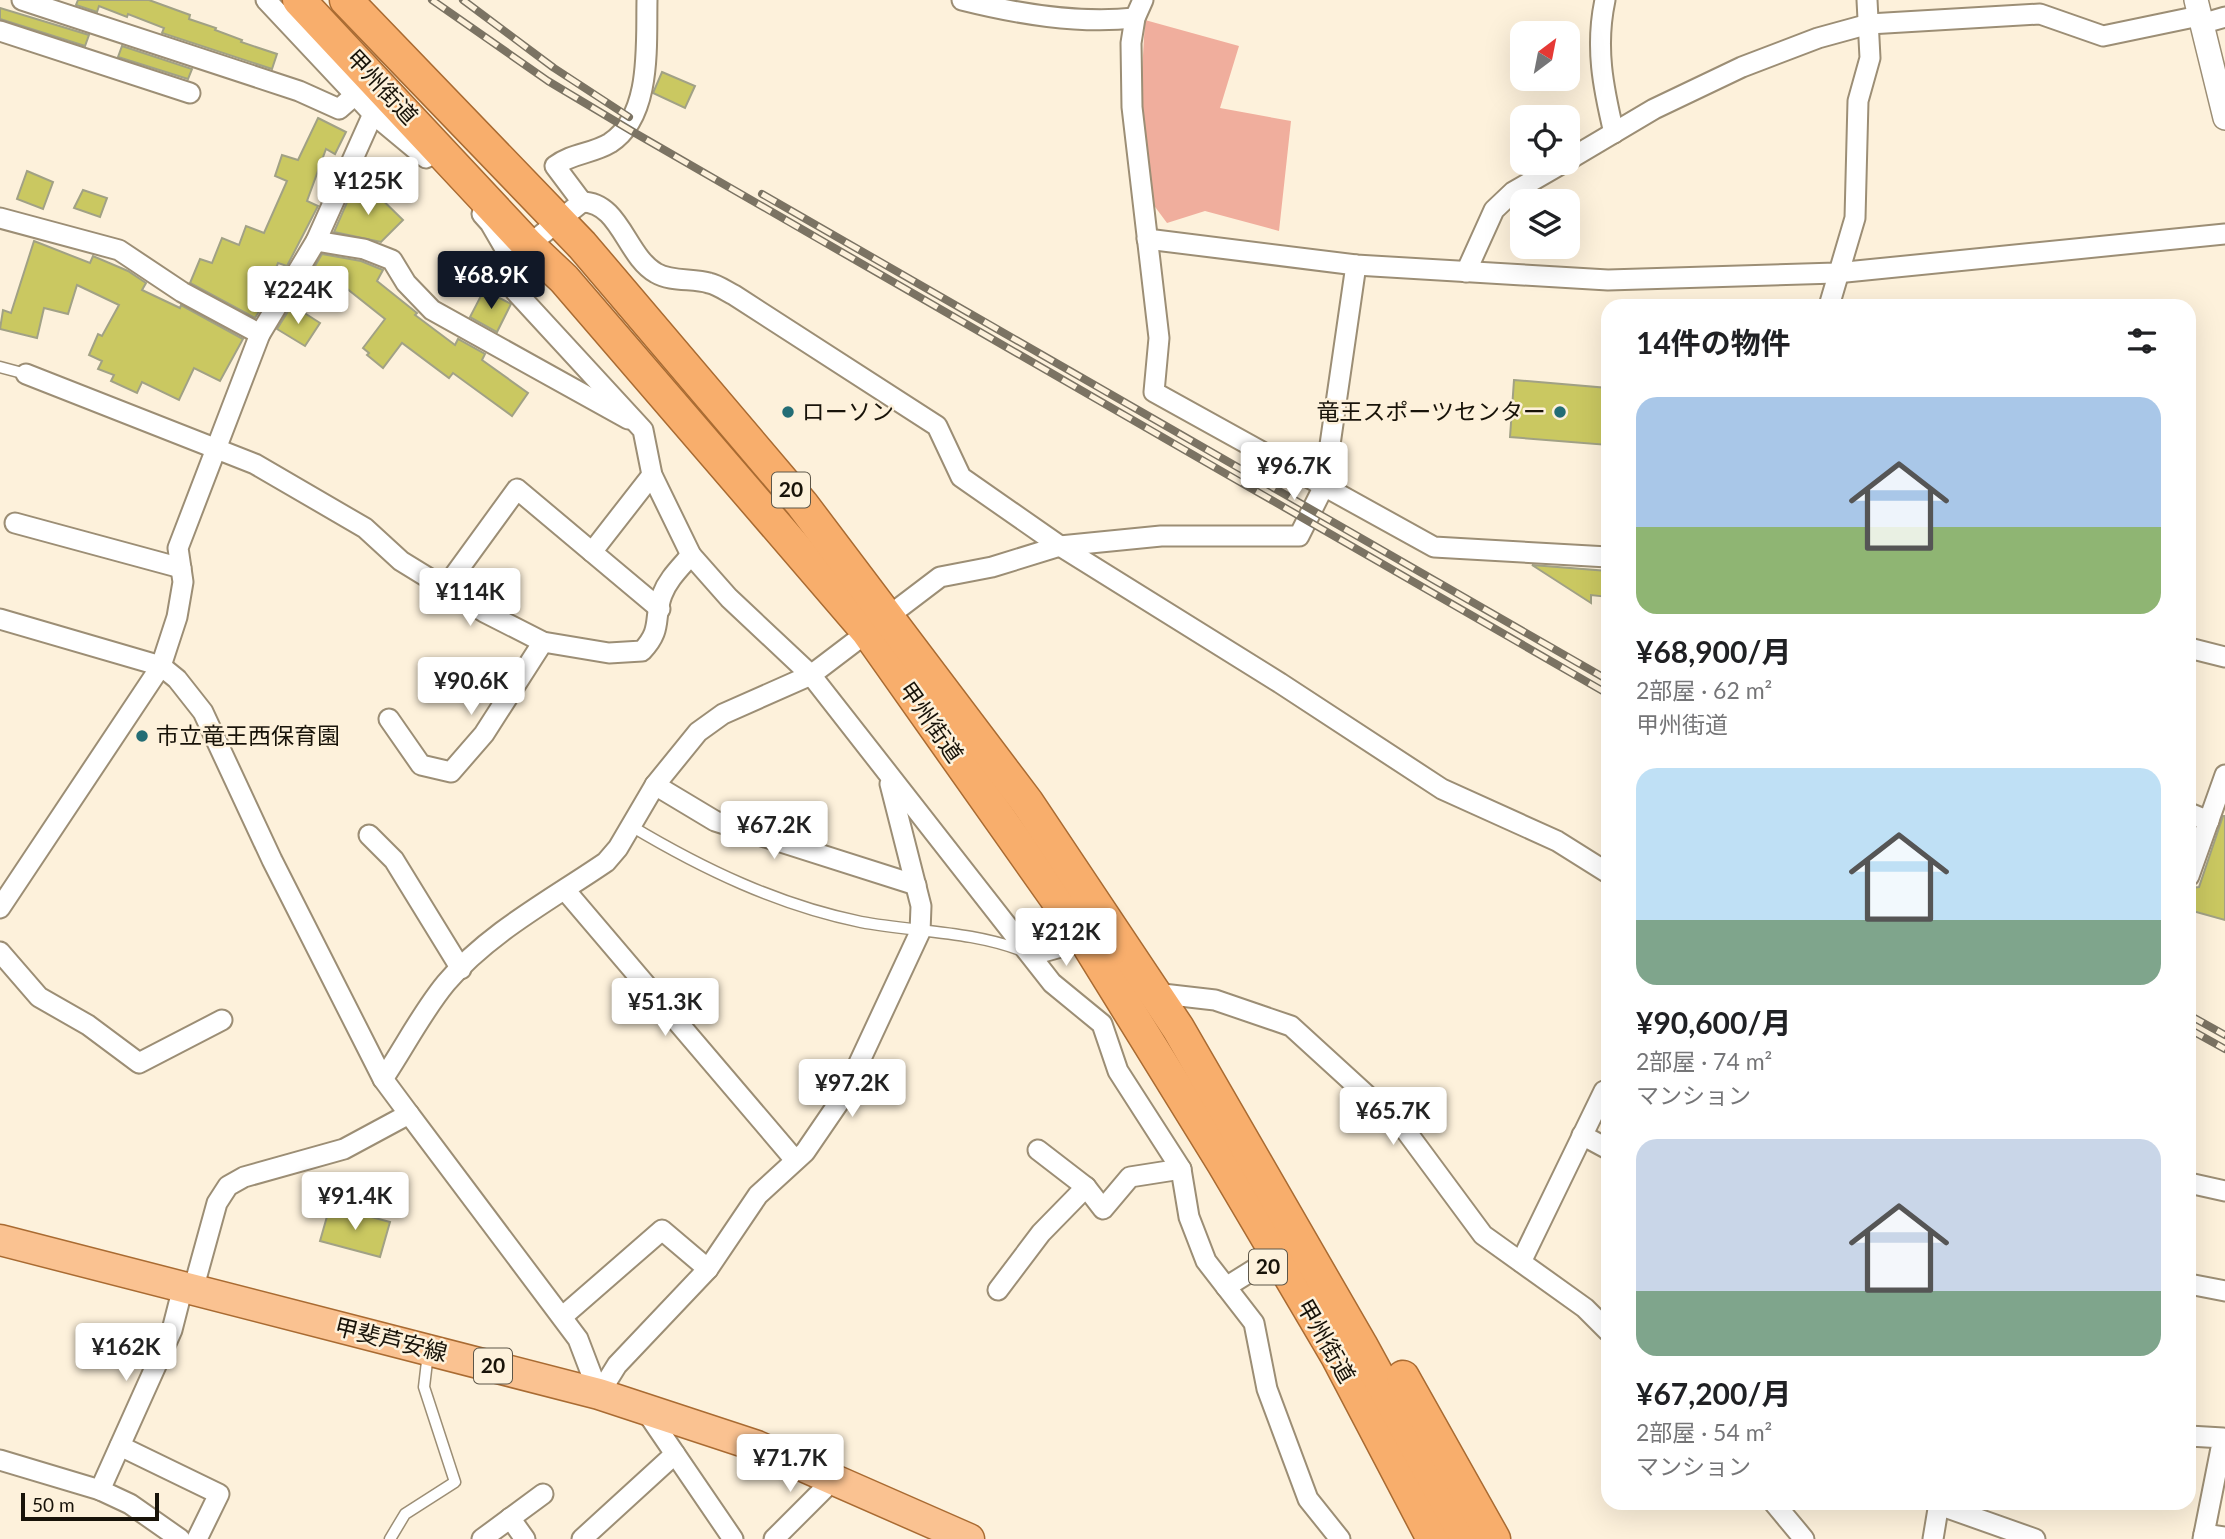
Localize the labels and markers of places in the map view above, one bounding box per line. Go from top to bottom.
pin: ¥125K [319,158,417,217]
pin: ¥68.9K [434,252,548,311]
pin: ¥224K [249,266,347,326]
place label: ローソン [802,397,894,425]
place label: 竜王スポーツセンター [1316,397,1546,425]
marker: ローソン [780,404,796,420]
marker: 竜王スポーツセンター [1552,404,1568,420]
pin: ¥96.7K [1237,442,1351,502]
pin: ¥114K [421,568,519,628]
pin: ¥90.6K [414,658,528,717]
place label: 市立竜王西保育園 [156,721,340,749]
marker: 市立竜王西保育園 [134,728,150,744]
pin: ¥67.2K [717,802,831,861]
pin: ¥212K [1017,908,1115,968]
pin: ¥51.3K [608,978,722,1038]
pin: ¥97.2K [795,1060,909,1119]
pin: ¥65.7K [1336,1088,1450,1147]
pin: ¥91.4K [298,1172,412,1232]
pin: ¥162K [77,1324,175,1383]
pin: ¥71.7K [733,1434,847,1494]

